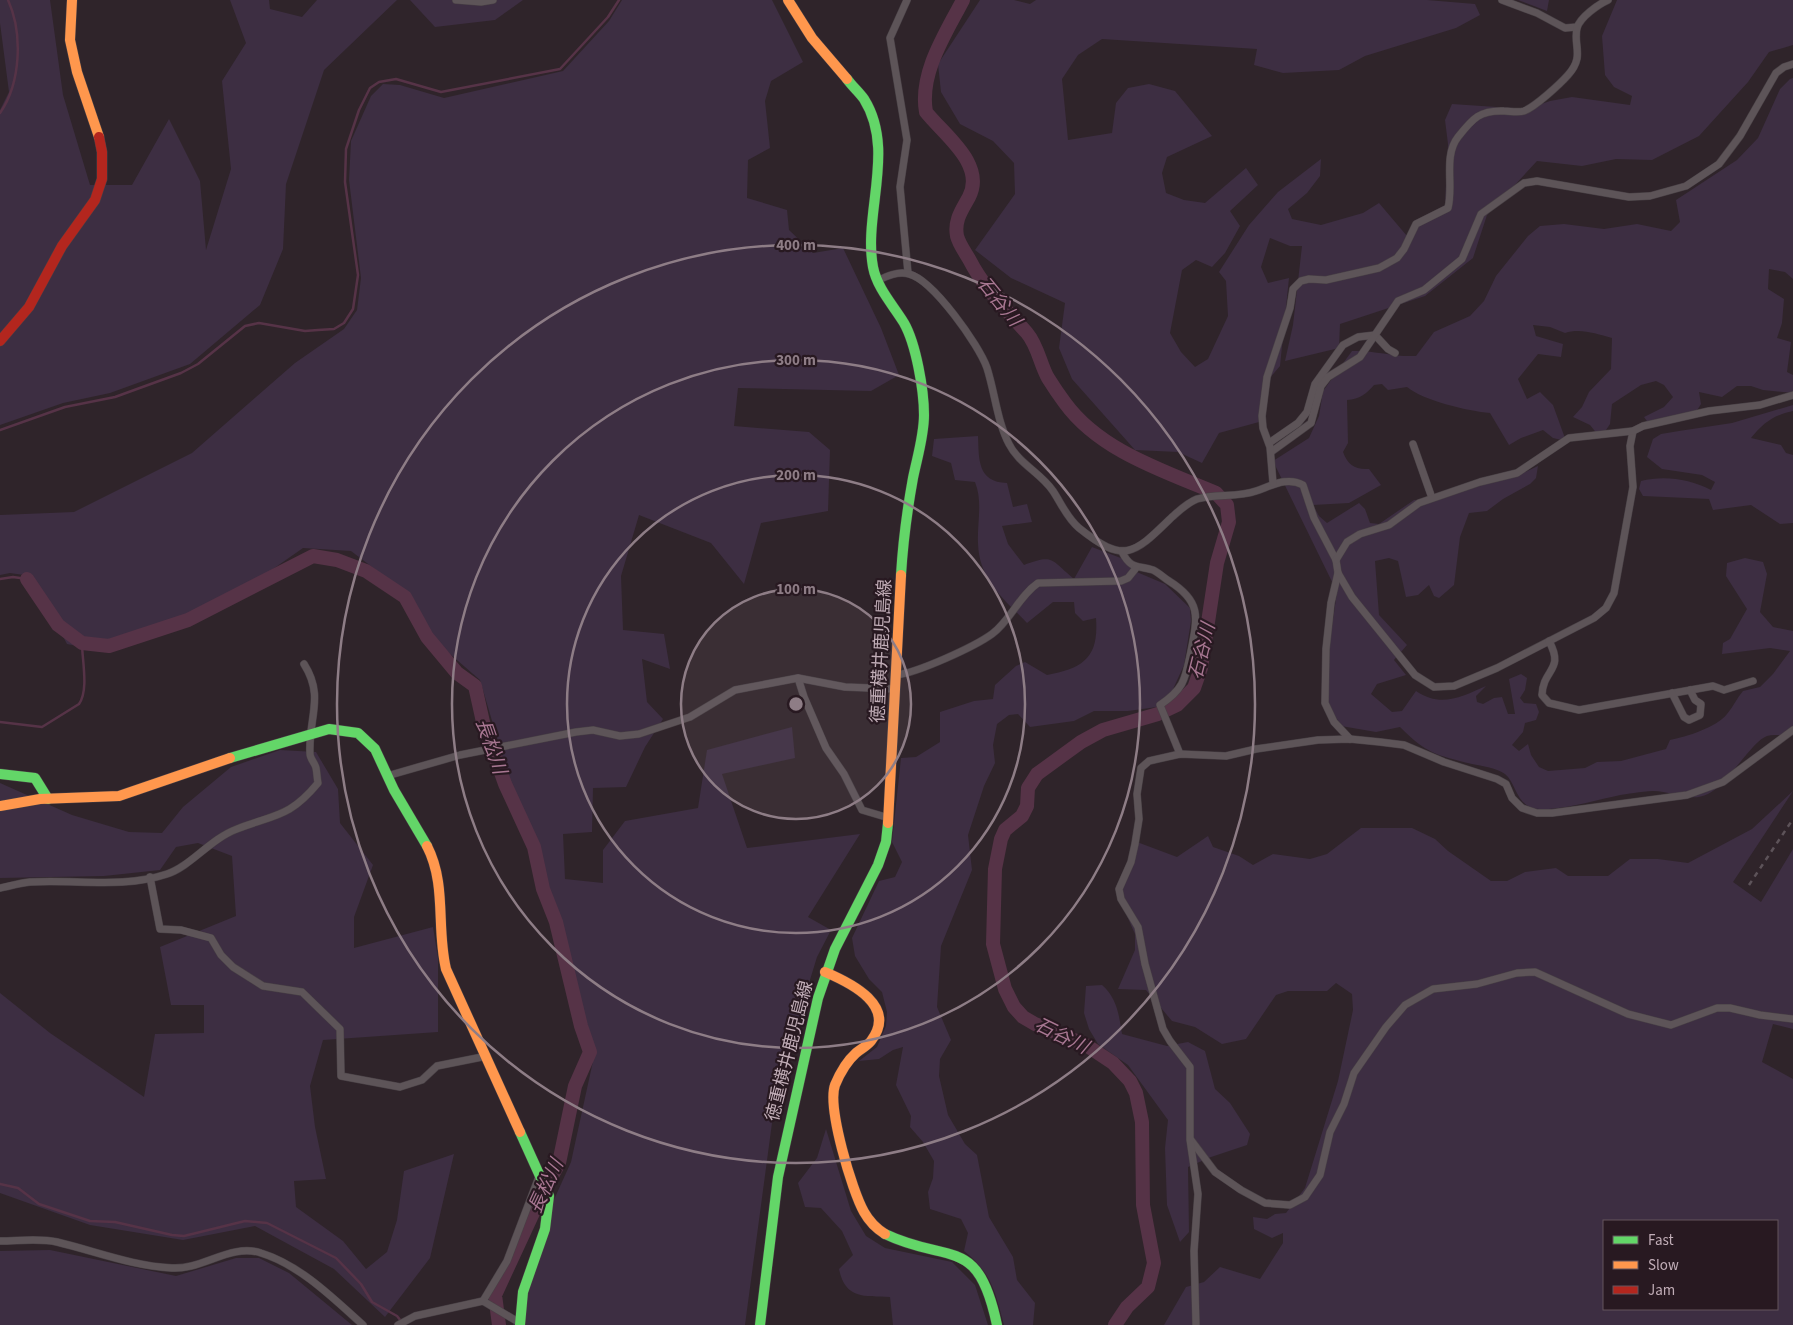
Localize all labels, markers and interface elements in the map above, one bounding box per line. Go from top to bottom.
text: 400 m [776,235,816,256]
water label: 石谷川 [970,271,1029,334]
text: 300 m [776,350,816,371]
text: 200 m [776,465,816,486]
street label: 徳重横井鹿児島線 [865,578,898,724]
text: 100 m [776,579,816,600]
water label: 石谷川 [1182,619,1223,682]
centre of rings [787,695,805,713]
water label: 長松川 [469,715,513,780]
street label: 徳重横井鹿児島線 [760,978,819,1124]
water label: 石谷川 [1030,1012,1095,1062]
water label: 長松川 [522,1153,571,1218]
legend [1603,1220,1778,1310]
text: Fast [1648,1230,1674,1251]
text: Slow [1648,1255,1679,1276]
text: Jam [1648,1280,1675,1301]

